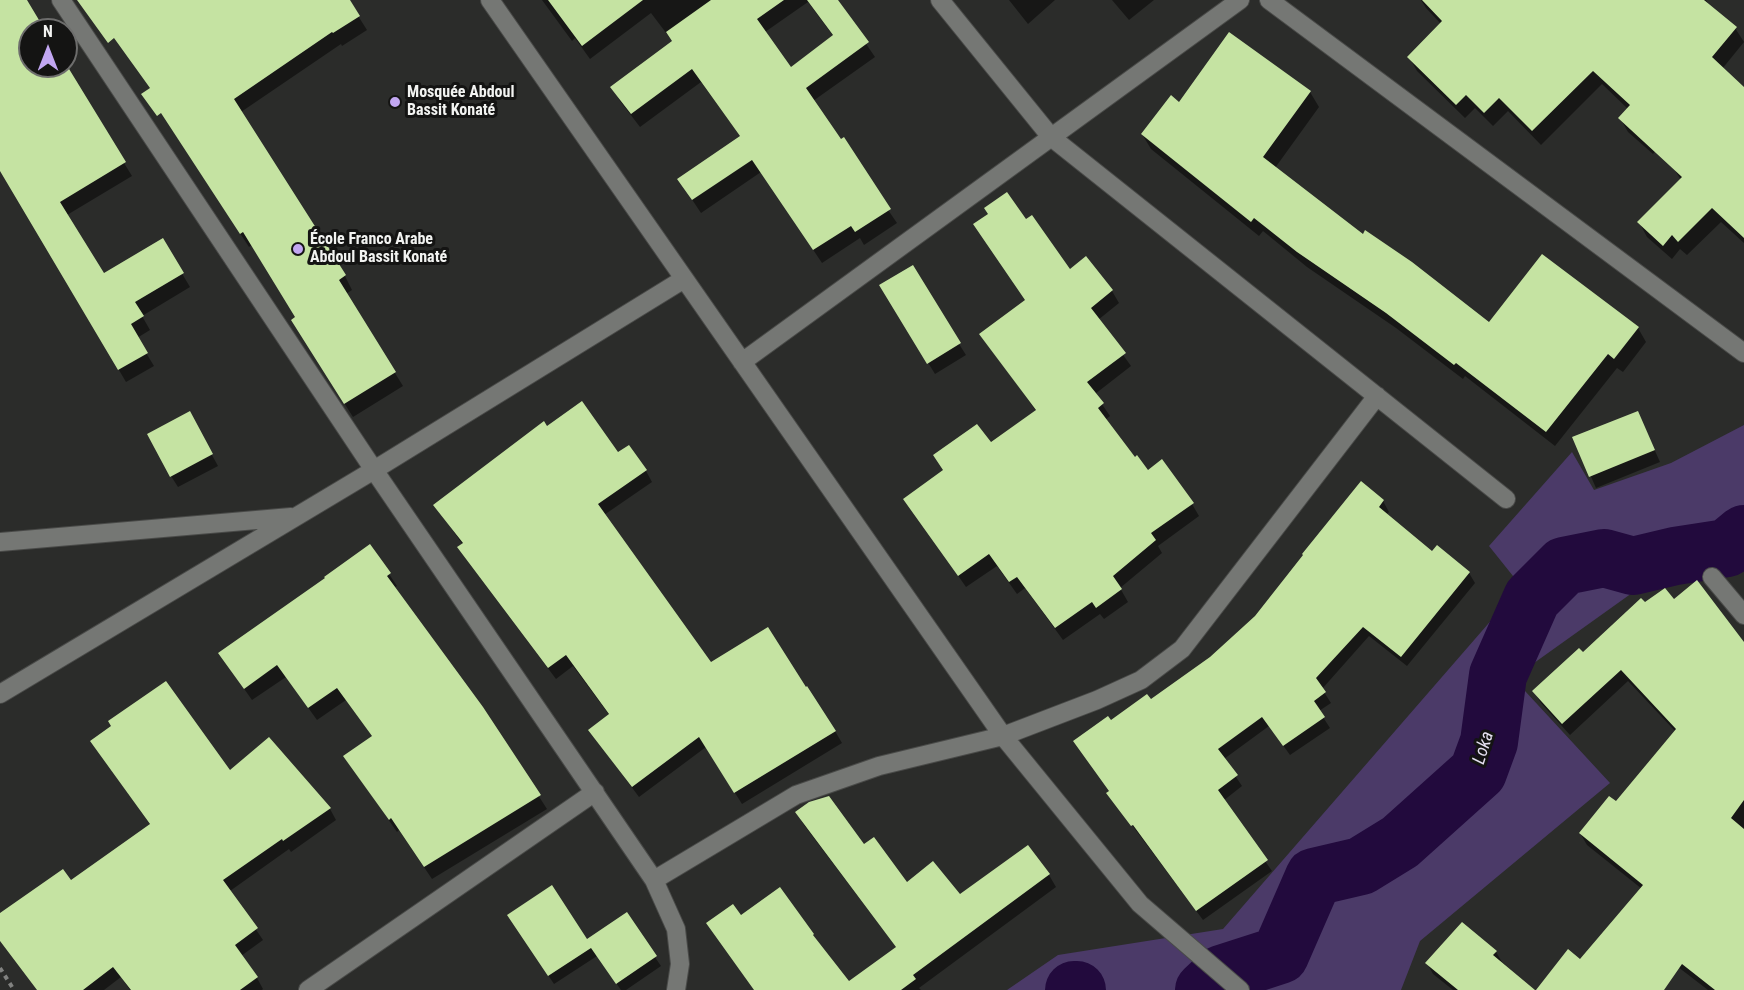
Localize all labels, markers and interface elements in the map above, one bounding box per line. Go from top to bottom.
north arrow [18,18,78,78]
text: N [43,22,53,41]
place label: Mosquée Abdoul Bassit Konaté [407,83,514,121]
marker: Mosquée Abdoul Bassit Konaté [388,95,402,109]
place label: École Franco Arabe Abdoul Bassit Konaté [310,230,447,268]
marker: École Franco Arabe Abdoul Bassit Konaté [291,242,305,256]
water label: Loka [1469,729,1499,767]

